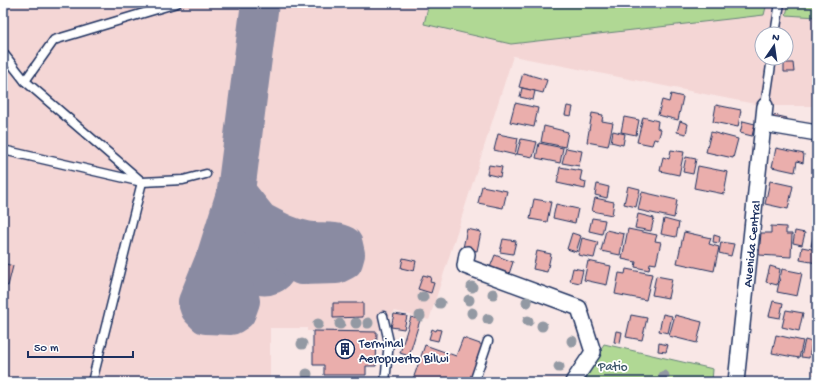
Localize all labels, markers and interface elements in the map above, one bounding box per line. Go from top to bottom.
north arrow [754,26,794,66]
text: N [771,32,781,45]
street label: Avenida Central [741,200,765,288]
scale bar [28,333,133,359]
place label: Terminal Aeropuerto Bilwi [358,337,449,367]
building icon: Terminal Aeropuerto Bilwi [334,338,356,360]
text: 50 m [34,342,59,356]
park label: Patio [597,360,628,375]

